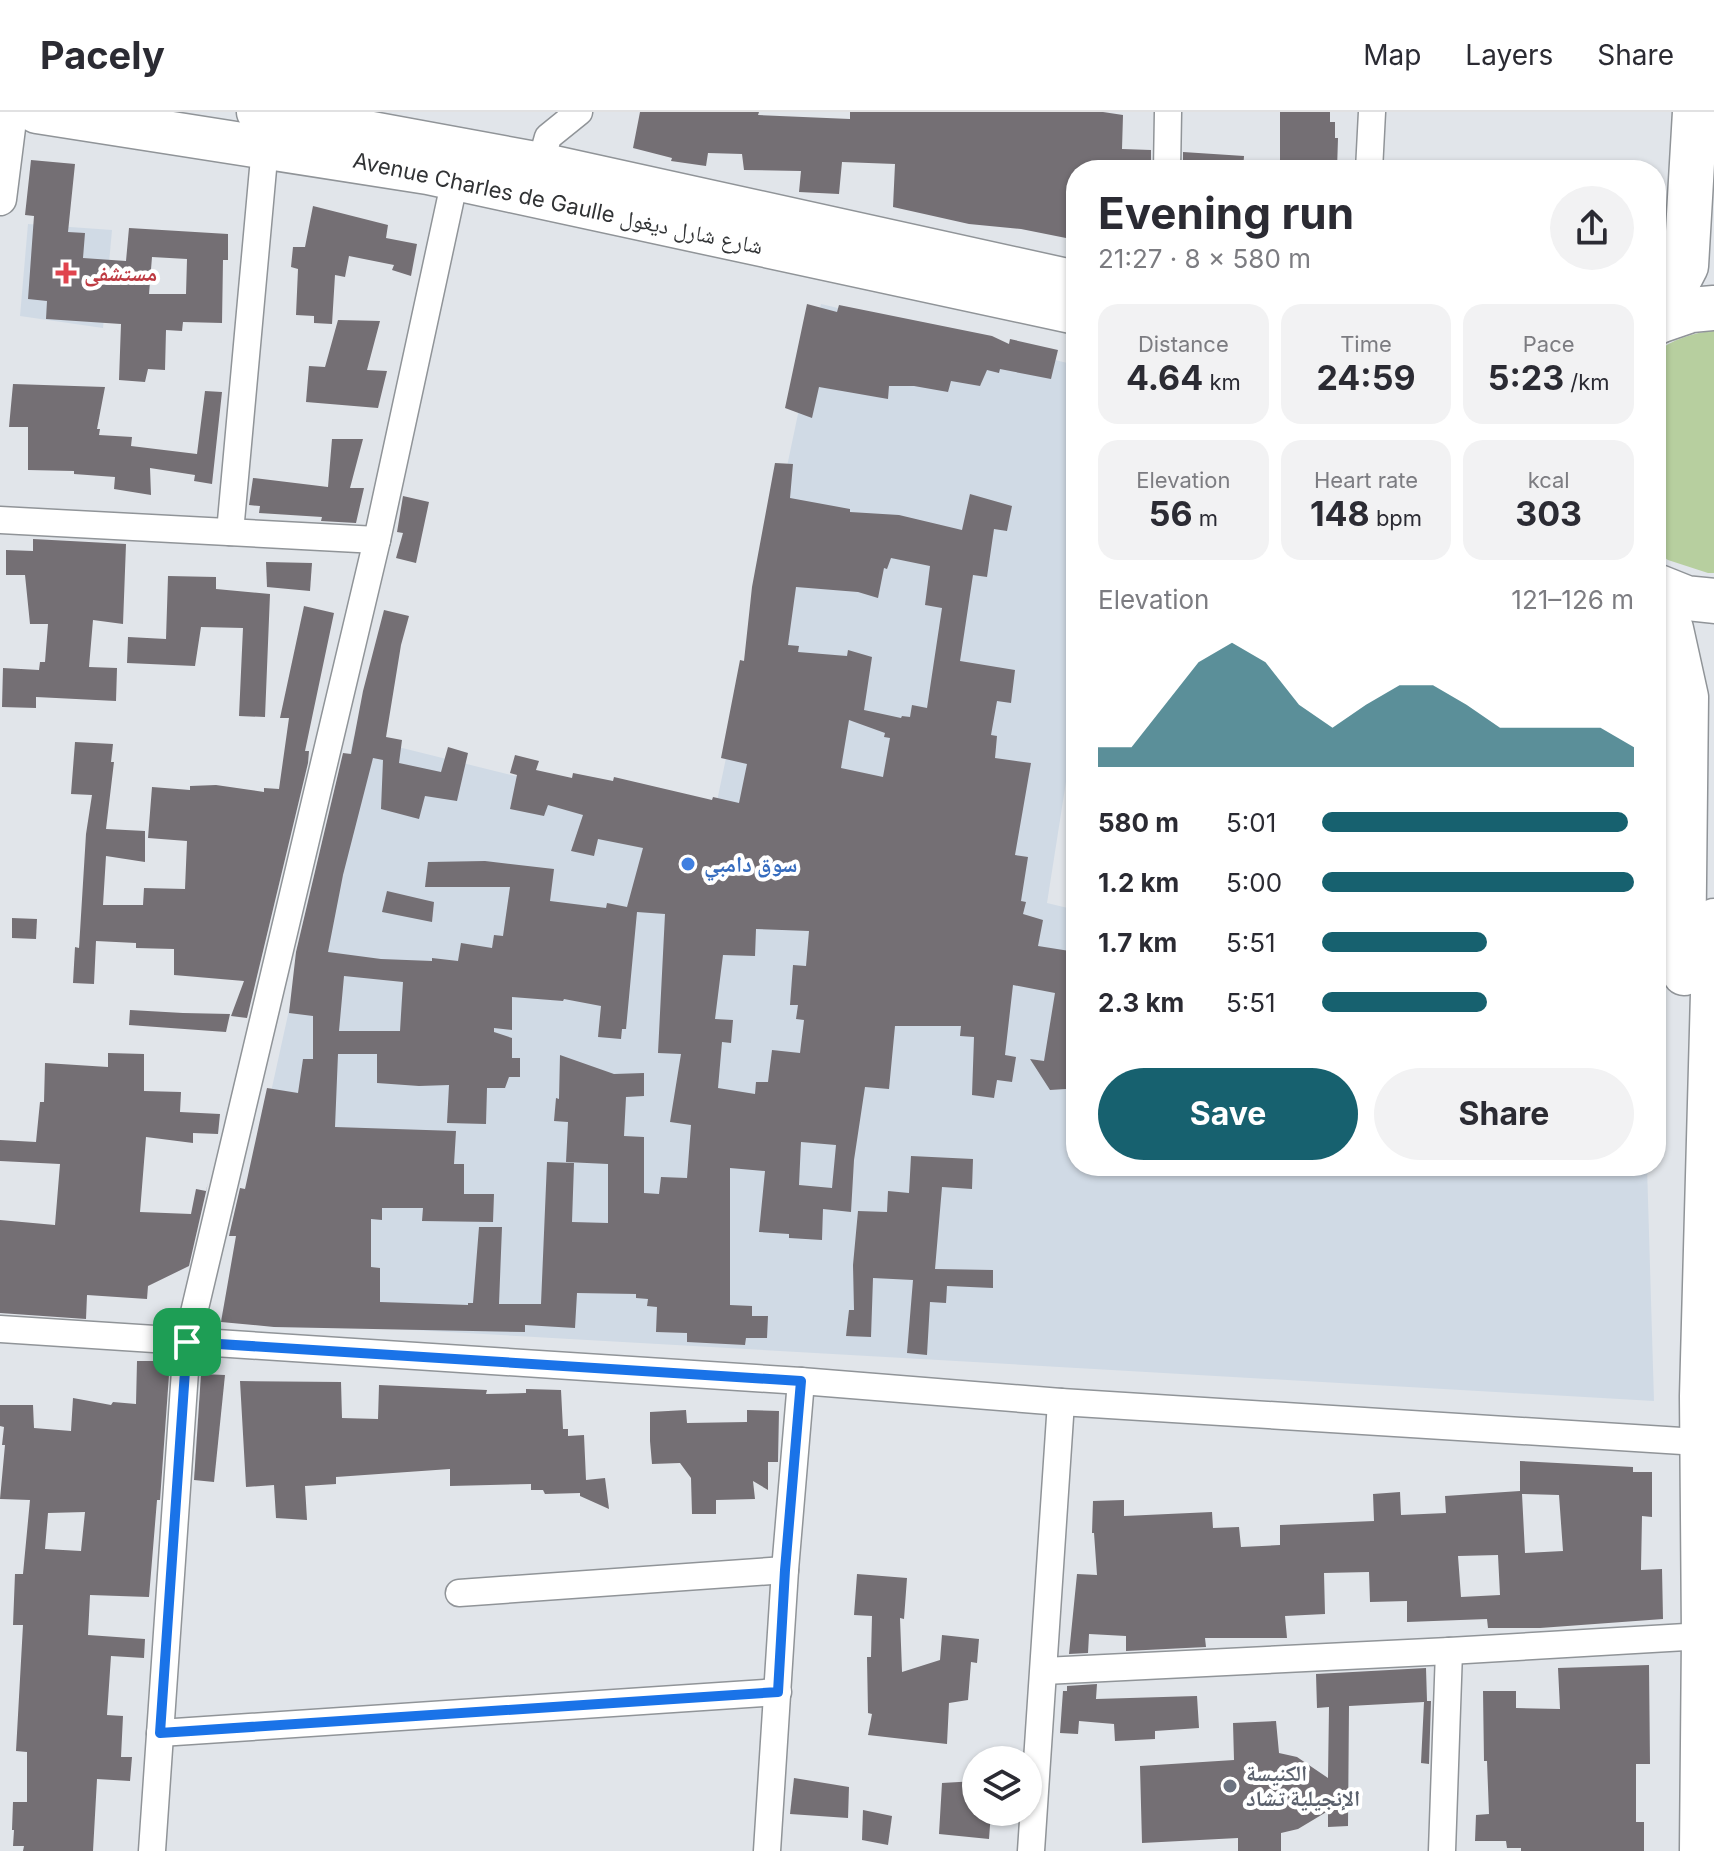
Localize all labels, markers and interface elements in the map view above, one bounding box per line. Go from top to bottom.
text: Pacely [40,32,165,78]
text: Map [1363,38,1421,72]
text: Layers [1465,38,1553,72]
text: Share [1597,38,1674,72]
street label: Avenue Charles de Gaulle شارع شارل ديغول [350,147,765,260]
text: Evening run [1098,186,1354,240]
button: share [1550,186,1634,270]
text: 21:27 · 8 × 580 m [1098,243,1311,274]
place label: مستشفى [84,260,157,287]
marker: مستشفى [55,262,77,284]
text: Distance [1138,331,1229,357]
text: Time [1340,331,1392,357]
text: Pace [1523,331,1575,357]
text: 4.64 [1126,357,1203,398]
text: 24:59 [1316,357,1416,398]
text: 5:23 [1488,357,1564,398]
text: km [1203,369,1241,395]
text: /km [1564,369,1610,395]
text: Elevation [1136,467,1230,493]
text: Heart rate [1314,467,1418,493]
text: kcal [1528,467,1570,493]
text: 56 [1149,493,1193,534]
text: 148 [1310,493,1370,534]
text: 303 [1515,493,1582,534]
text: m [1193,505,1218,531]
text: bpm [1370,505,1422,531]
text: Elevation [1098,584,1209,615]
text: 121–126 m [1511,584,1634,615]
text: 580 m [1098,807,1179,838]
text: 5:01 [1226,807,1276,838]
place label: سوق دامبي [704,851,798,881]
marker: سوق دامبي [679,855,697,873]
text: 1.2 km [1098,867,1179,898]
text: 5:00 [1226,867,1282,898]
text: 1.7 km [1098,927,1177,958]
text: 5:51 [1226,927,1276,958]
text: 2.3 km [1098,987,1184,1018]
text: 5:51 [1226,987,1276,1018]
button: Save [1098,1068,1358,1160]
button: Share [1374,1068,1634,1160]
pin [153,1308,221,1376]
icon: arrive [165,1320,209,1364]
map controls [962,1746,1042,1826]
button: layers [962,1746,1042,1826]
place label: الكنيسة الإنجيلية تشاد [1246,1760,1360,1811]
marker: الكنيسة الإنجيلية تشاد [1221,1777,1239,1795]

